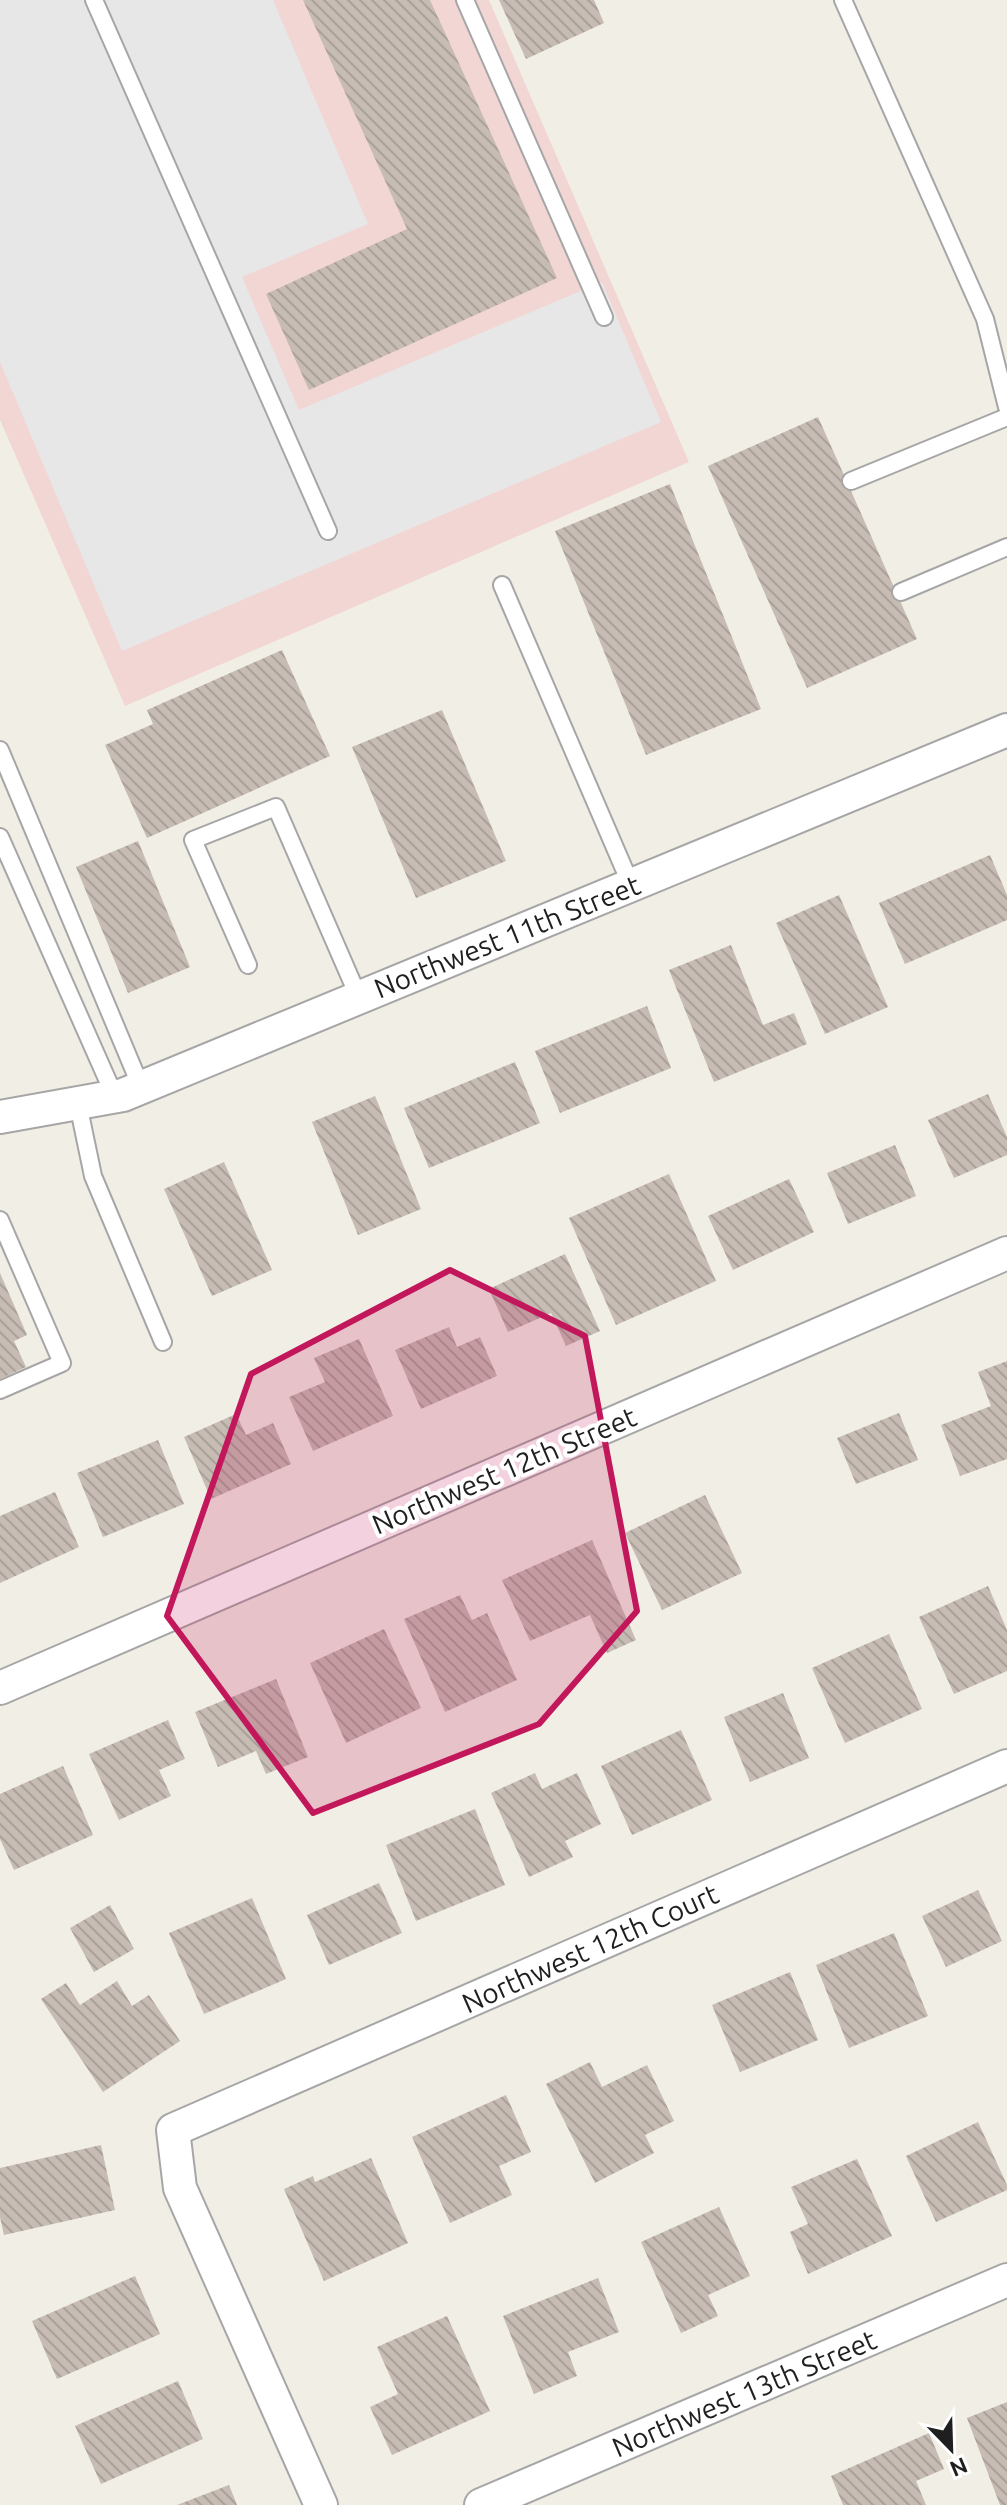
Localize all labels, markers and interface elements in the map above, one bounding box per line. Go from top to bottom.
street label: Northwest 11th Street [370,868,644,1004]
street label: Northwest 12th Street [367,1400,641,1540]
street label: Northwest 12th Court [457,1878,723,2018]
street label: Northwest 13th Street [607,2323,881,2463]
north arrow [911,2409,991,2489]
text: N [947,2453,971,2483]

